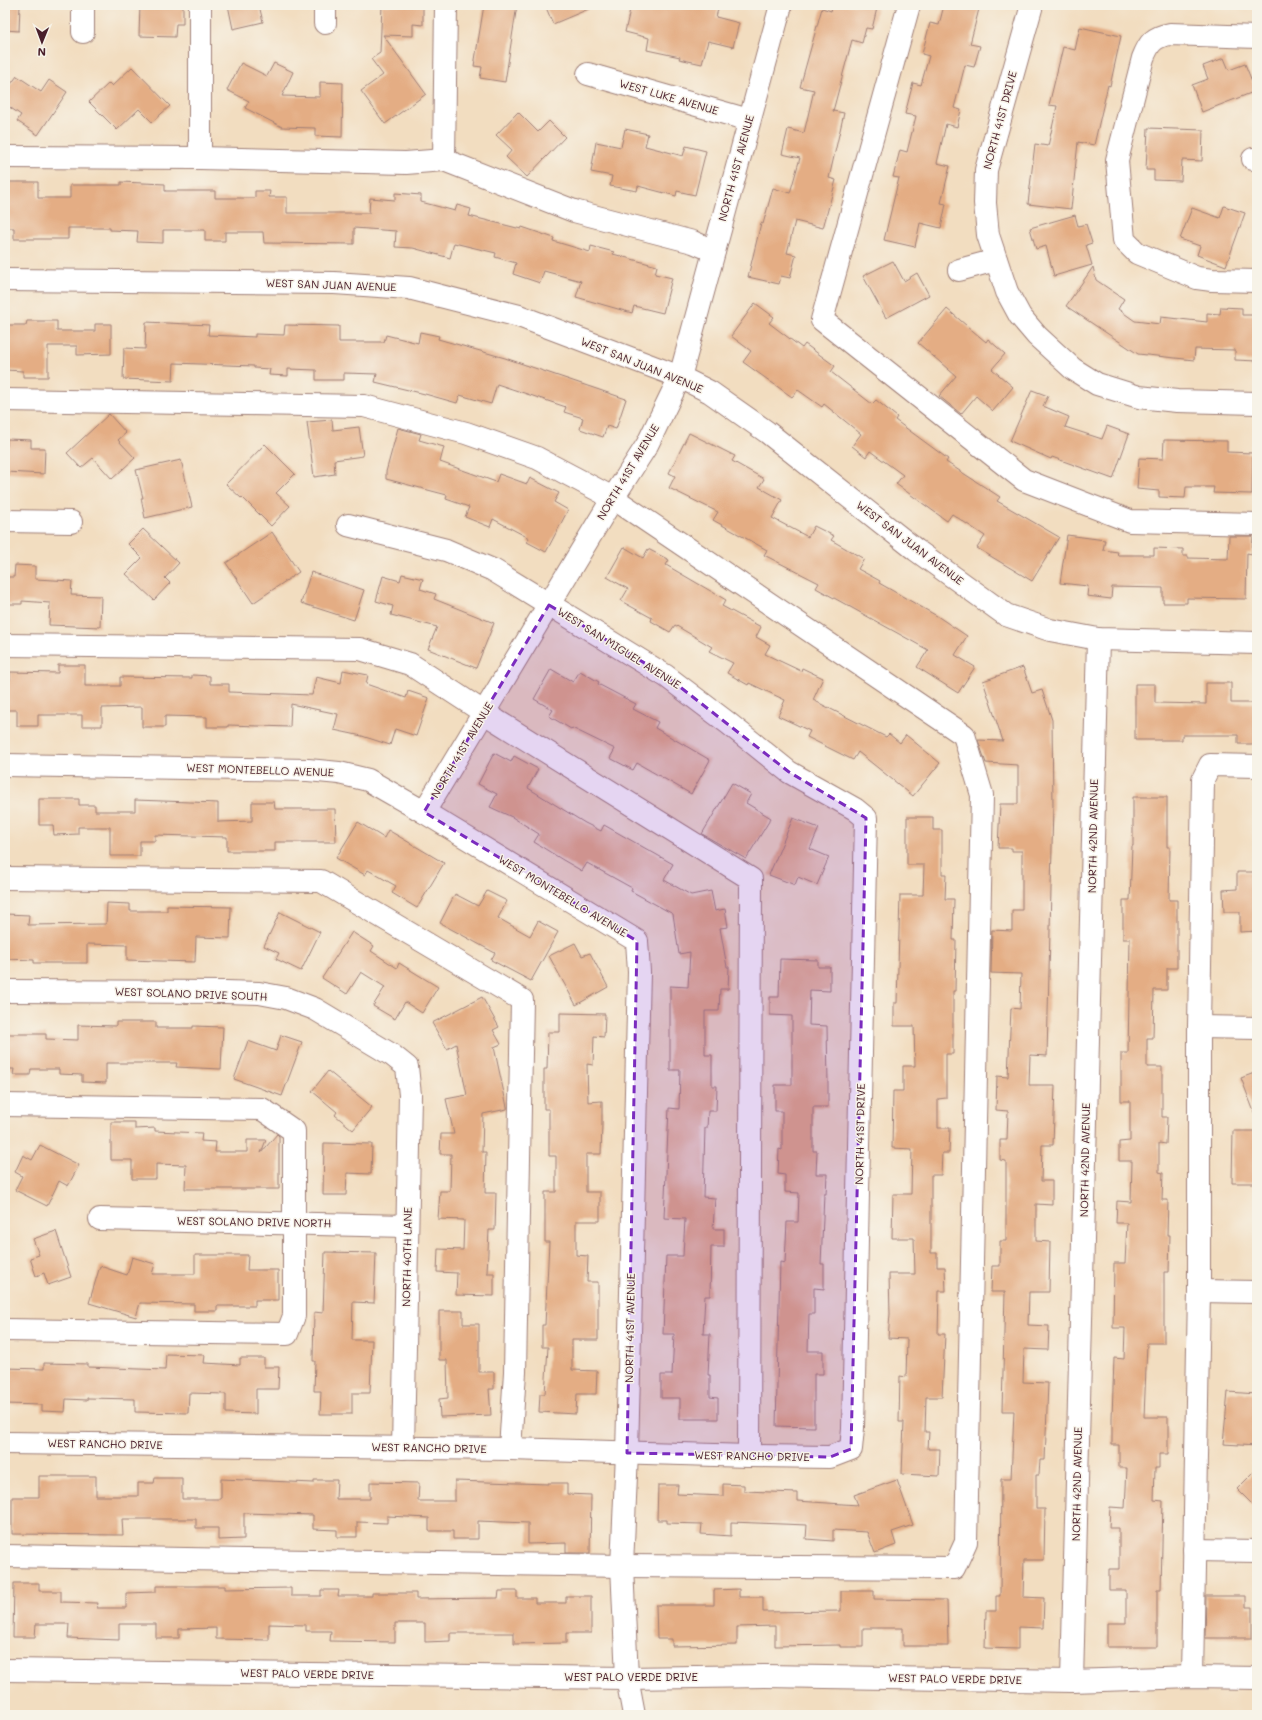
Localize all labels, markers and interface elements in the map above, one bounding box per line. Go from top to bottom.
north arrow [22,22,62,62]
text: N [38,45,46,60]
street label: NORTH 41ST DRIVE [979,69,1020,171]
street label: WEST LUKE AVENUE [618,75,720,118]
street label: NORTH 41ST AVENUE [714,113,757,223]
street label: WEST SAN JUAN AVENUE [265,275,397,294]
street label: WEST SAN JUAN AVENUE [579,333,706,396]
street label: NORTH 41ST AVENUE [593,421,662,523]
street label: WEST SAN JUAN AVENUE [853,497,967,588]
street label: WEST SAN MIGUEL AVENUE [555,603,684,692]
street label: NORTH 41ST AVENUE [427,699,496,801]
street label: WEST MONTEBELLO AVENUE [186,759,334,780]
street label: NORTH 42ND AVENUE [1084,779,1101,893]
street label: WEST MONTEBELLO AVENUE [496,851,630,940]
street label: WEST SOLANO DRIVE SOUTH [114,983,268,1004]
street label: NORTH 41ST DRIVE [851,1083,868,1185]
street label: NORTH 42ND AVENUE [1076,1103,1093,1217]
street label: NORTH 40TH LANE [398,1207,415,1307]
street label: WEST SOLANO DRIVE NORTH [177,1213,332,1230]
street label: NORTH 41ST AVENUE [621,1273,638,1383]
street label: NORTH 42ND AVENUE [1068,1427,1085,1541]
street label: WEST RANCHO DRIVE [47,1435,163,1452]
street label: WEST RANCHO DRIVE [371,1439,487,1456]
street label: WEST RANCHO DRIVE [694,1447,810,1464]
street label: WEST PALO VERDE DRIVE [240,1665,374,1682]
street label: WEST PALO VERDE DRIVE [564,1669,698,1684]
street label: WEST PALO VERDE DRIVE [888,1670,1022,1687]

